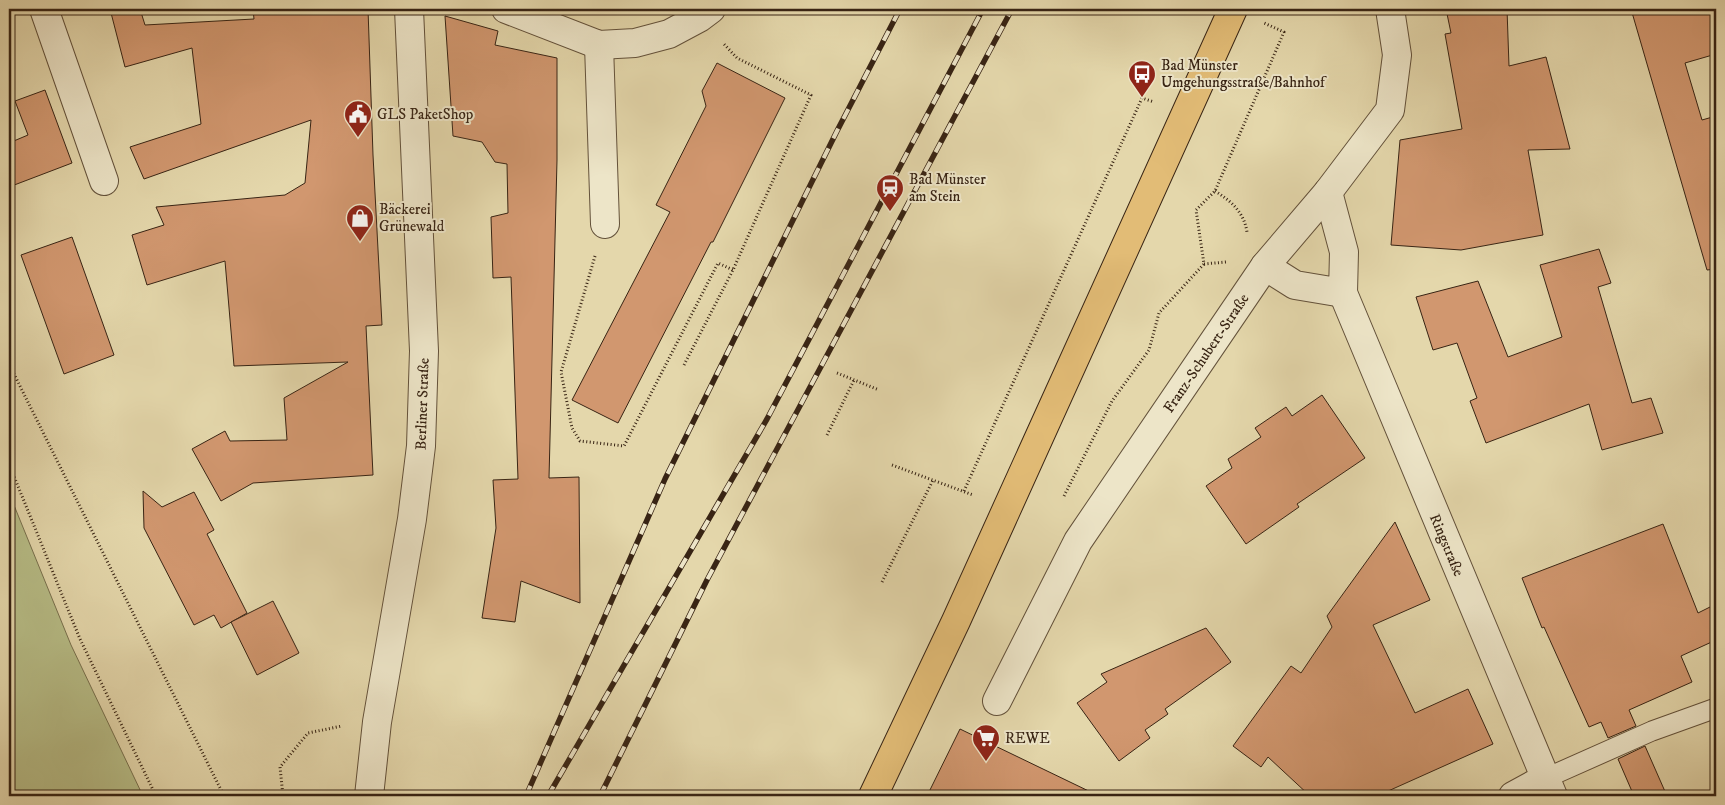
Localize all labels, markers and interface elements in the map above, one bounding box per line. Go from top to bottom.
place label: Bad Münster Umgehungsstraße/Bahnhof [1161,56,1327,92]
bus stop icon: Bad Münster Umgehungsstraße/Bahnhof [1127,59,1157,98]
public building icon: GLS PaketShop [343,99,373,138]
place label: GLS PaketShop [377,105,474,124]
place label: Bad Münster am Stein [909,170,986,206]
station icon: Bad Münster am Stein [875,173,905,212]
place label: Bäckerei Grünewald [379,200,445,236]
shop icon: Bäckerei Grünewald [345,203,375,242]
street label: Franz-Schubert-Straße [1159,290,1253,417]
street label: Berliner Straße [411,358,434,450]
street label: Ringstraße [1425,511,1468,579]
supermarket icon: REWE [971,723,1001,762]
place label: REWE [1005,729,1050,748]

